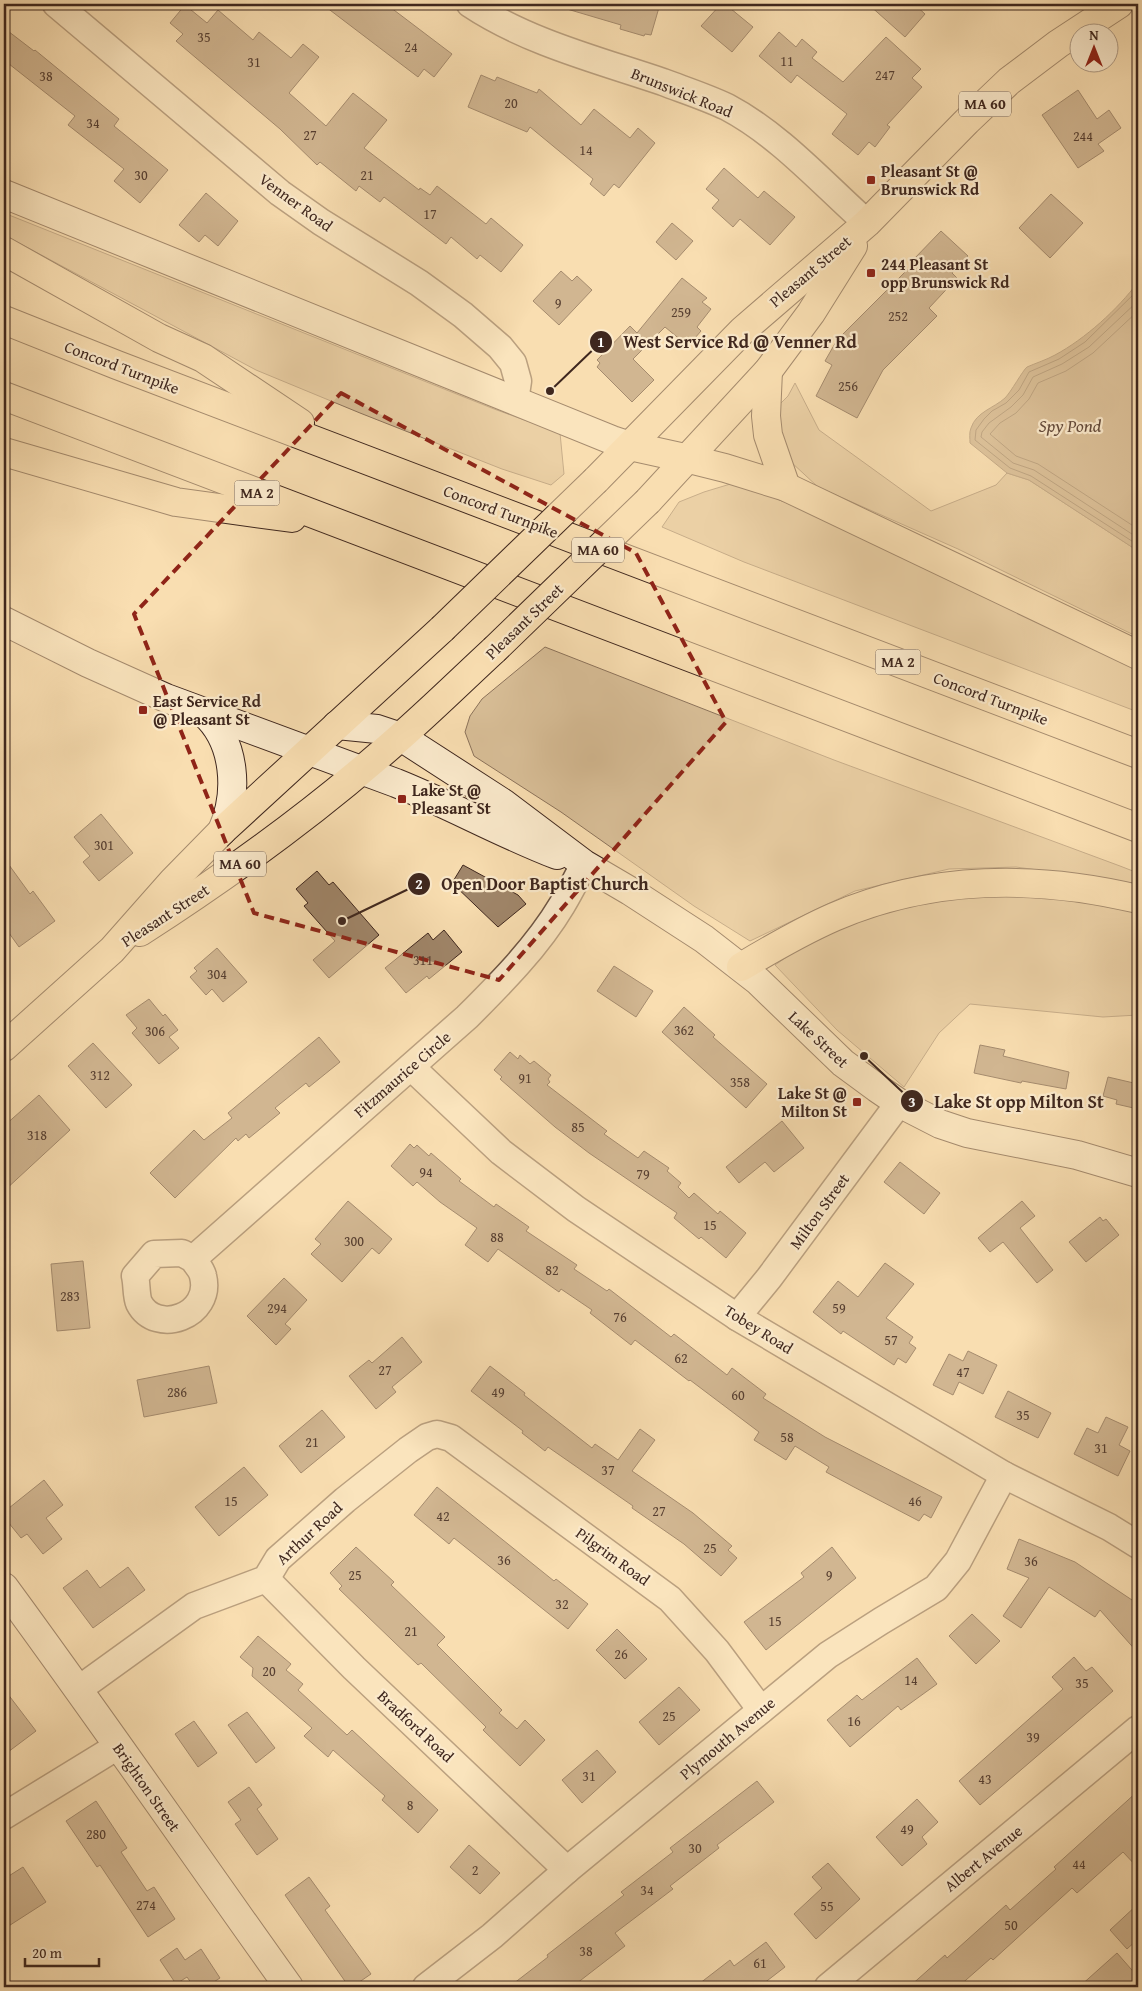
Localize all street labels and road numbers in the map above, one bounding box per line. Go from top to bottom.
street label: Brunswick Road [628,61,737,123]
road number: MA 60 [959,92,1011,116]
street label: Venner Road [254,167,338,237]
street label: Pleasant Street [764,229,857,313]
street label: Concord Turnpike [61,334,183,400]
street label: Concord Turnpike [440,478,562,544]
road number: MA 2 [234,480,280,506]
road number: MA 60 [572,538,624,562]
street label: Pleasant Street [479,577,569,665]
road number: MA 2 [876,650,920,674]
street label: Concord Turnpike [930,665,1052,731]
road number: MA 60 [214,852,266,876]
street label: Pleasant Street [116,877,214,952]
street label: Lake Street [784,1005,855,1073]
street label: Fitzmaurice Circle [348,1025,456,1123]
street label: Milton Street [783,1168,855,1254]
street label: Tobey Road [720,1298,799,1360]
street label: Arthur Road [270,1496,348,1570]
street label: Pilgrim Road [571,1521,655,1591]
street label: Bradford Road [372,1684,460,1768]
street label: Plymouth Avenue [674,1691,780,1785]
street label: Brighton Street [107,1738,187,1837]
street label: Albert Avenue [939,1819,1027,1897]

